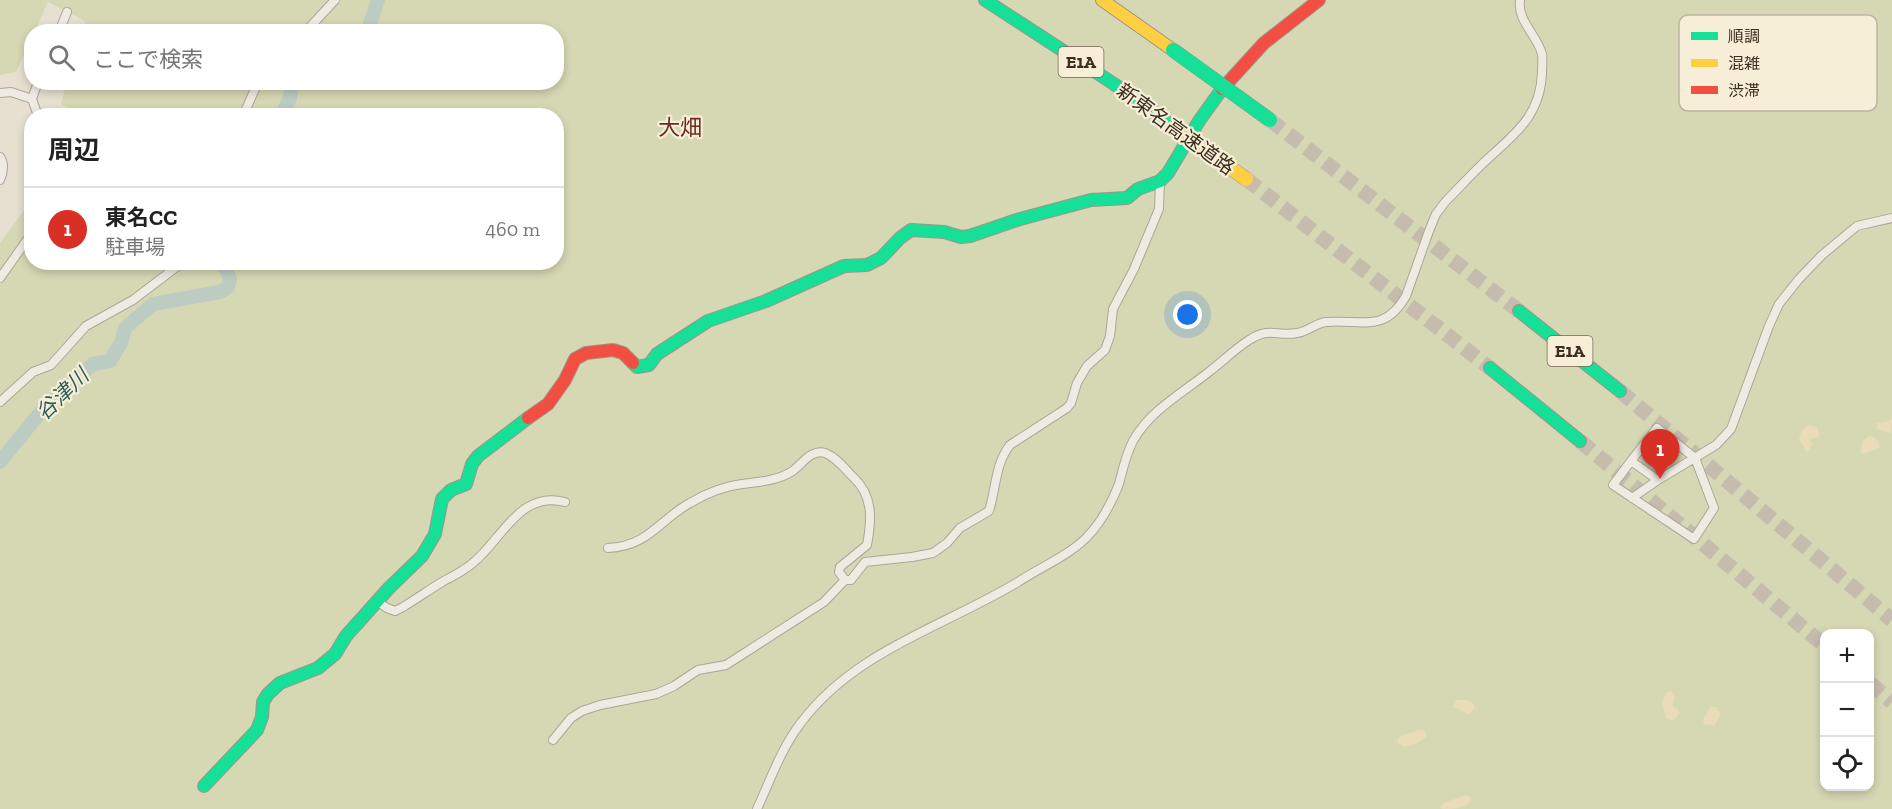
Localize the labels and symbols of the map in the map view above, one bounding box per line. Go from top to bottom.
legend [1679,15,1877,111]
text: 順調 [1728,27,1760,46]
road number: E1A [1058,47,1104,77]
text: 混雑 [1728,54,1760,73]
street label: 新東名高速道路 [1112,78,1240,180]
text: 渋滞 [1728,81,1760,100]
district label: 大畑 [658,114,702,141]
your location [1173,300,1202,329]
road number: E1A [1548,336,1592,366]
water label: 谷津川 [31,362,95,425]
pin: 1 [1640,430,1680,479]

